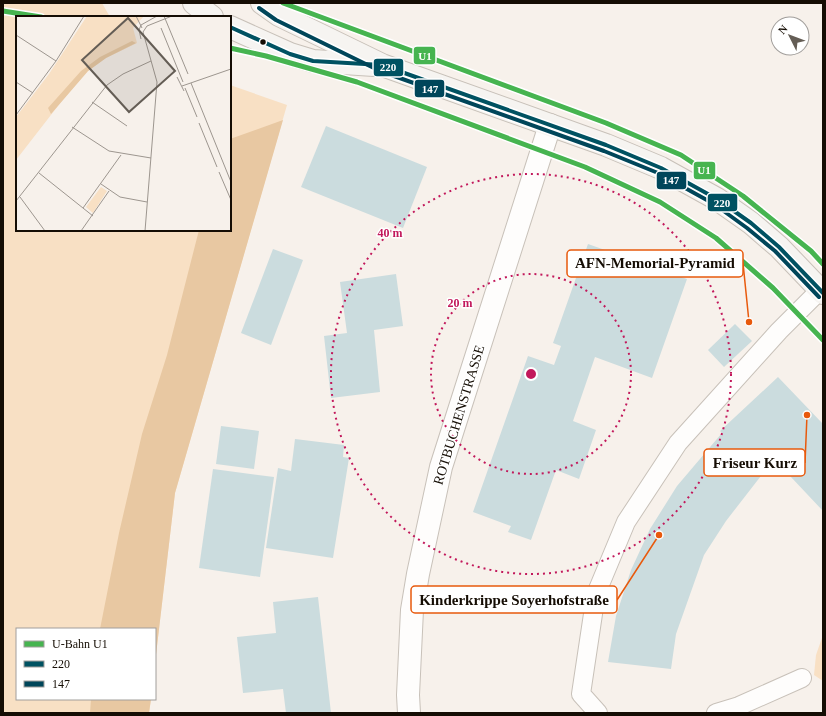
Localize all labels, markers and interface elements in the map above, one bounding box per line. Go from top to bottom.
inset map [16,16,231,231]
north arrow [770,16,810,56]
text: N [775,22,790,36]
unlabelled marker [258,37,268,47]
line badge: U1 [413,46,436,65]
text: U1 [418,50,432,62]
line badge: 220 [373,58,404,77]
text: 220 [380,61,397,73]
line badge: 147 [414,79,445,98]
text: 147 [422,83,439,95]
line badge: U1 [693,161,716,180]
text: U1 [697,164,711,176]
line badge: 147 [656,171,687,190]
text: 147 [663,174,680,186]
line badge: 220 [707,193,738,212]
text: 220 [714,197,731,209]
text: 40 m [378,226,403,240]
callout: AFN-Memorial-Pyramid [567,250,743,277]
text: AFN-Memorial-Pyramid [575,255,736,271]
text: 20 m [448,296,473,310]
street label: ROTBUCHENSTRASSE [431,343,487,487]
centre of rings [524,367,538,381]
callout: Friseur Kurz [704,449,805,476]
text: Friseur Kurz [713,455,797,471]
callout: Kinderkrippe Soyerhofstraße [411,586,617,613]
text: Kinderkrippe Soyerhofstraße [419,592,609,608]
legend [16,628,156,700]
text: U-Bahn U1 [52,637,108,651]
text: 220 [52,657,70,671]
text: 147 [52,677,70,691]

